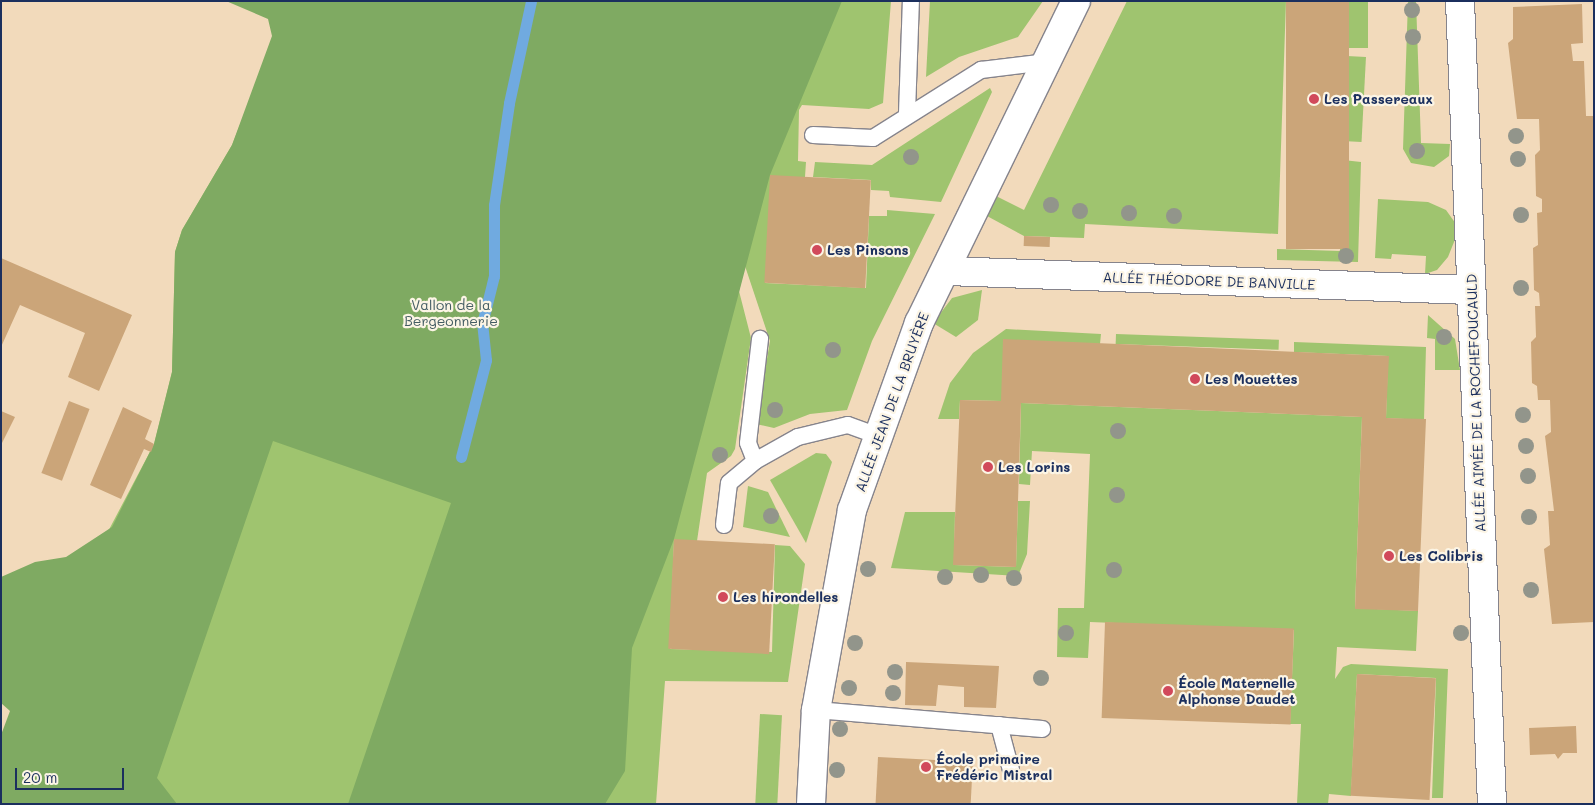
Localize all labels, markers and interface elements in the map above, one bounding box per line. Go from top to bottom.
place label: Les Passereaux [1324,91,1433,107]
marker: Les Passereaux [1308,93,1320,105]
place label: Les Pinsons [827,242,909,258]
marker: Les Pinsons [811,244,823,256]
street label: ALLÉE THÉODORE DE BANVILLE [1102,269,1316,293]
street label: ALLÉE AIMÉE DE LA ROCHEFOUCAULD [1463,274,1489,532]
park label: Vallon de la Bergeonnerie [404,297,498,330]
street label: ALLÉE JEAN DE LA BRUYÈRE [852,310,932,494]
place label: Les Mouettes [1205,371,1298,387]
marker: Les Mouettes [1189,373,1201,385]
place label: Les Lorins [998,459,1070,475]
marker: Les Lorins [982,461,994,473]
place label: Les Colibris [1399,548,1483,564]
marker: Les Colibris [1383,550,1395,562]
place label: Les hirondelles [733,589,838,605]
marker: Les hirondelles [717,591,729,603]
place label: École Maternelle Alphonse Daudet [1178,675,1296,708]
marker: École Maternelle Alphonse Daudet [1162,685,1174,697]
place label: École primaire Frédéric Mistral [936,751,1052,784]
scale bar [18,758,126,790]
marker: École primaire Frédéric Mistral [920,761,932,773]
text: 20 m [23,767,57,787]

